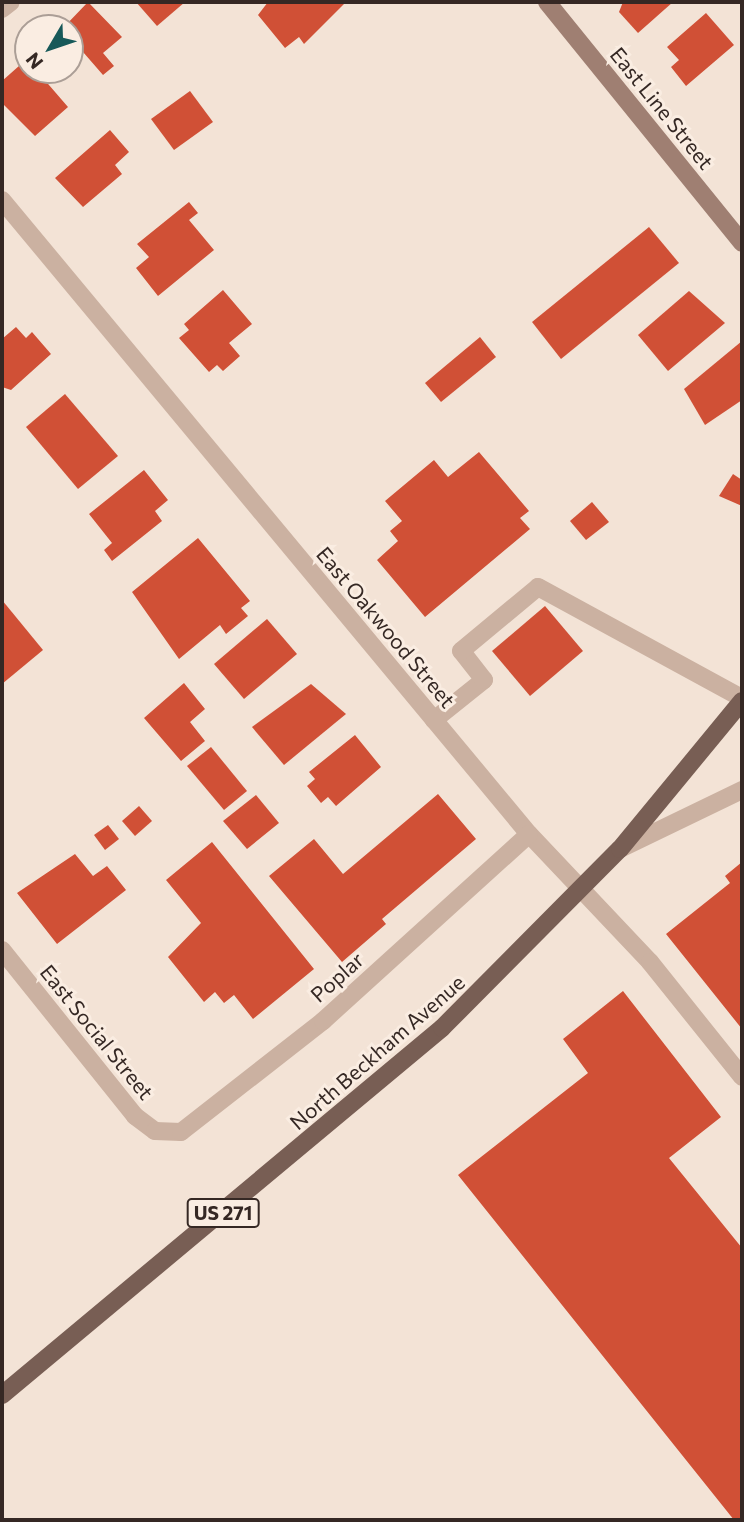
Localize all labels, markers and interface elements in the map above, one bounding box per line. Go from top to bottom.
north arrow [14,14,84,84]
street label: East Line Street [605,42,719,174]
text: N [20,48,47,74]
street label: East Oakwood Street [311,541,461,713]
street label: Poplar [305,947,369,1007]
street label: East Social Street [35,960,159,1104]
street label: North Beckham Avenue [285,969,469,1135]
road number: US 271 [186,1198,260,1228]

